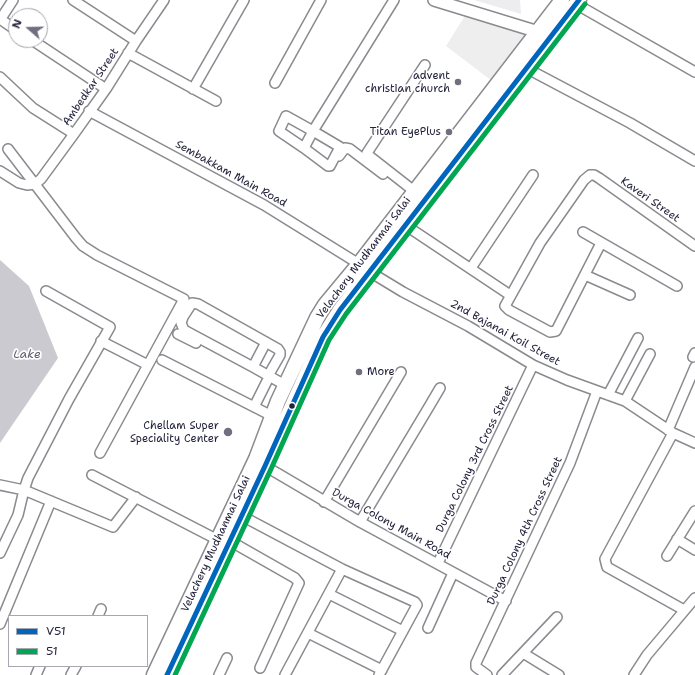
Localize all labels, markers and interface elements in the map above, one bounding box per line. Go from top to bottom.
north arrow [8,8,48,48]
text: N [9,17,26,31]
street label: Ambedkar Street [60,46,122,128]
place label: advent christian church [365,69,450,95]
marker: advent christian church [453,77,463,87]
place label: Titan EyePlus [370,125,441,139]
marker: Titan EyePlus [444,127,454,137]
street label: Sembakkam Main Road [173,138,289,210]
street label: Kaveri Street [618,175,682,225]
street label: Velachery Mudhanmai Salai [314,195,414,321]
street label: 2nd Bajanai Koil Street [448,297,562,369]
water label: Lake [13,348,41,362]
place label: More [367,365,395,379]
marker: More [354,367,364,377]
street label: Durga Colony 3rd Cross Street [433,383,517,535]
unlabelled marker [287,401,297,411]
place label: Chellam Super Speciality Center [130,419,219,445]
marker: Chellam Super Speciality Center [222,426,234,438]
street label: Durga Colony 4th Cross Street [485,455,565,607]
street label: Velachery Mudhanmai Salai [179,474,253,614]
street label: Durga Colony Main Road [329,486,453,562]
legend [8,615,148,667]
text: V51 [46,623,66,639]
text: 51 [46,643,58,659]

